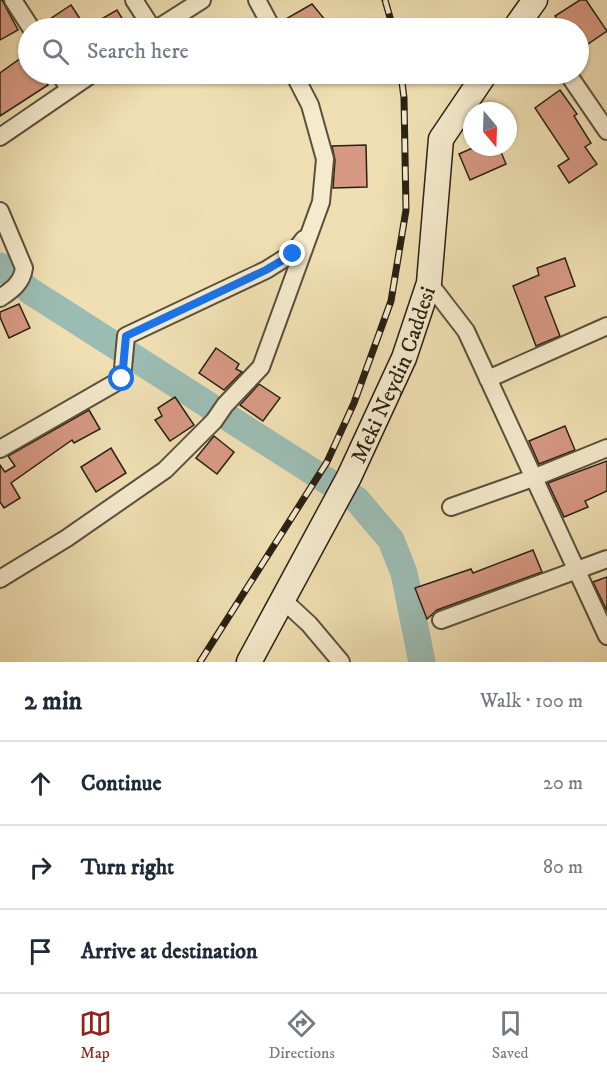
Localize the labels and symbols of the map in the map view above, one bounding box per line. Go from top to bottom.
north arrow [463,102,517,156]
route end [279,240,305,266]
street label: Meki Neydin Caddesi [345,283,442,467]
route start [108,365,134,391]

